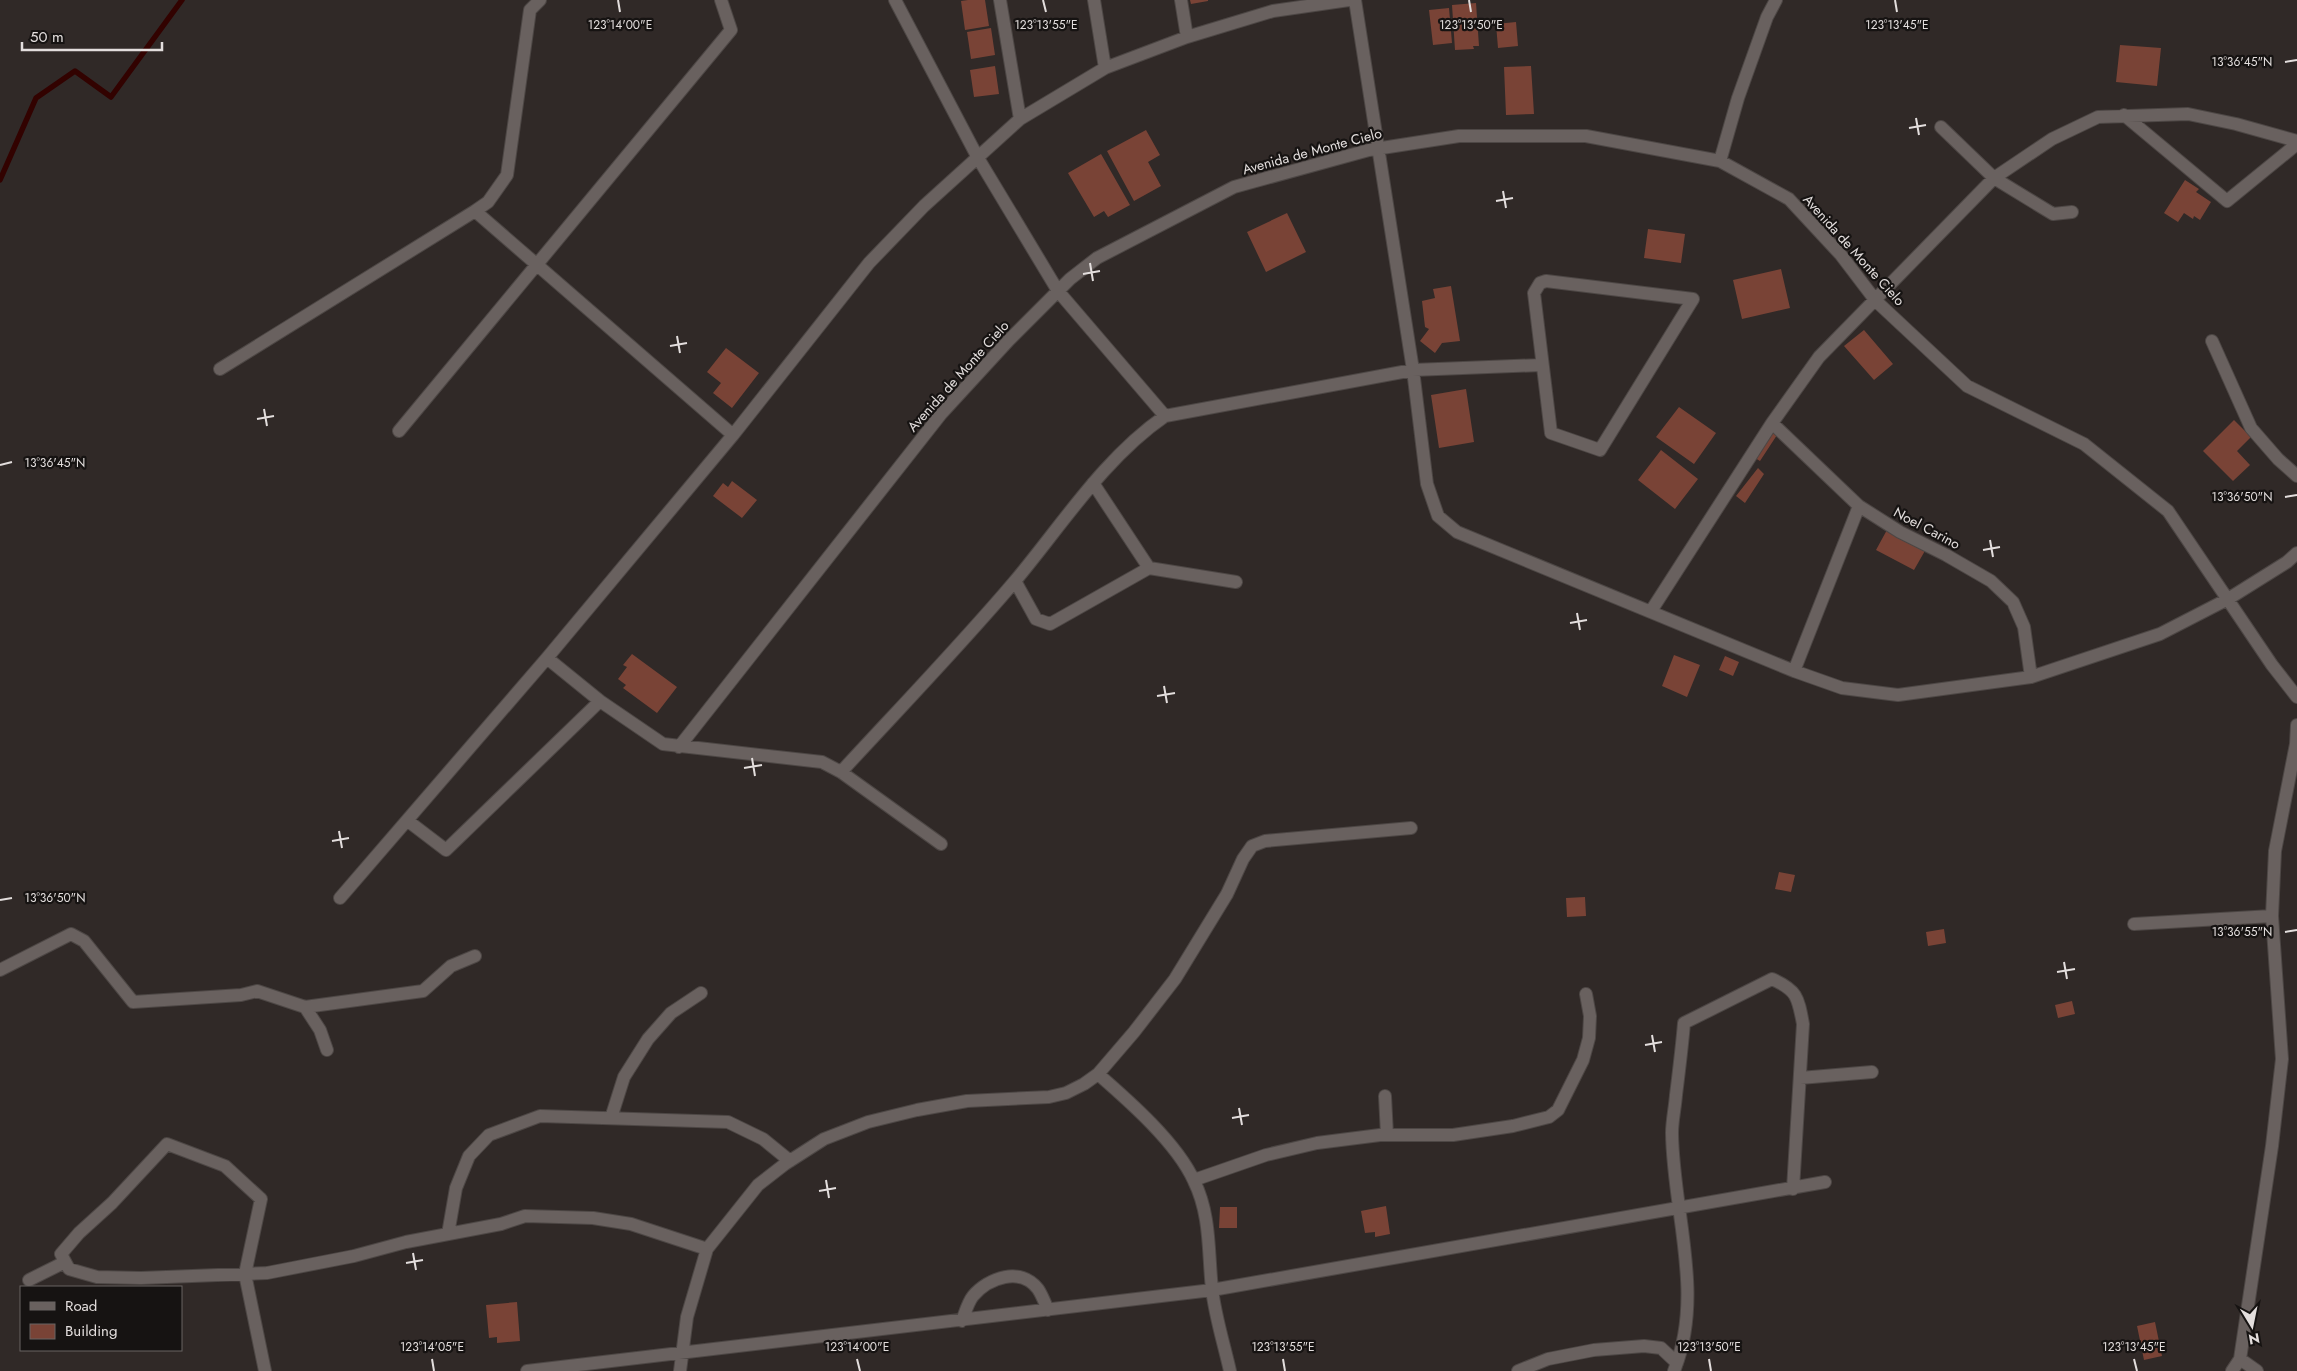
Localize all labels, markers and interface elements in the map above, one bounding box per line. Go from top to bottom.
text: 123°14'00"E [588,16,652,34]
text: 123°13'55"E [1014,16,1078,34]
text: 123°13'50"E [1439,16,1503,34]
text: 123°13'45"E [1865,16,1929,34]
scale bar [22,20,162,52]
text: 50 m [30,26,64,48]
text: 13°36'45"N [2212,53,2272,71]
street label: Avenida de Monte Cielo [1240,123,1384,179]
street label: Avenida de Monte Cielo [1799,190,1910,310]
street label: Avenida de Monte Cielo [903,316,1014,436]
text: 13°36'45"N [25,454,85,472]
text: 13°36'50"N [2211,488,2273,506]
street label: Noel Carino [1890,502,1964,554]
text: 13°36'50"N [24,889,86,907]
text: 13°36'55"N [2212,923,2272,941]
legend [20,1286,182,1351]
text: Road [65,1295,97,1317]
north arrow [2227,1301,2277,1351]
text: Building [65,1320,117,1342]
text: N [2247,1328,2261,1350]
text: 123°14'05"E [400,1338,464,1356]
text: 123°14'00"E [825,1338,889,1356]
text: 123°13'55"E [1251,1338,1315,1356]
text: 123°13'50"E [1677,1338,1741,1356]
text: 123°13'45"E [2102,1338,2166,1356]

